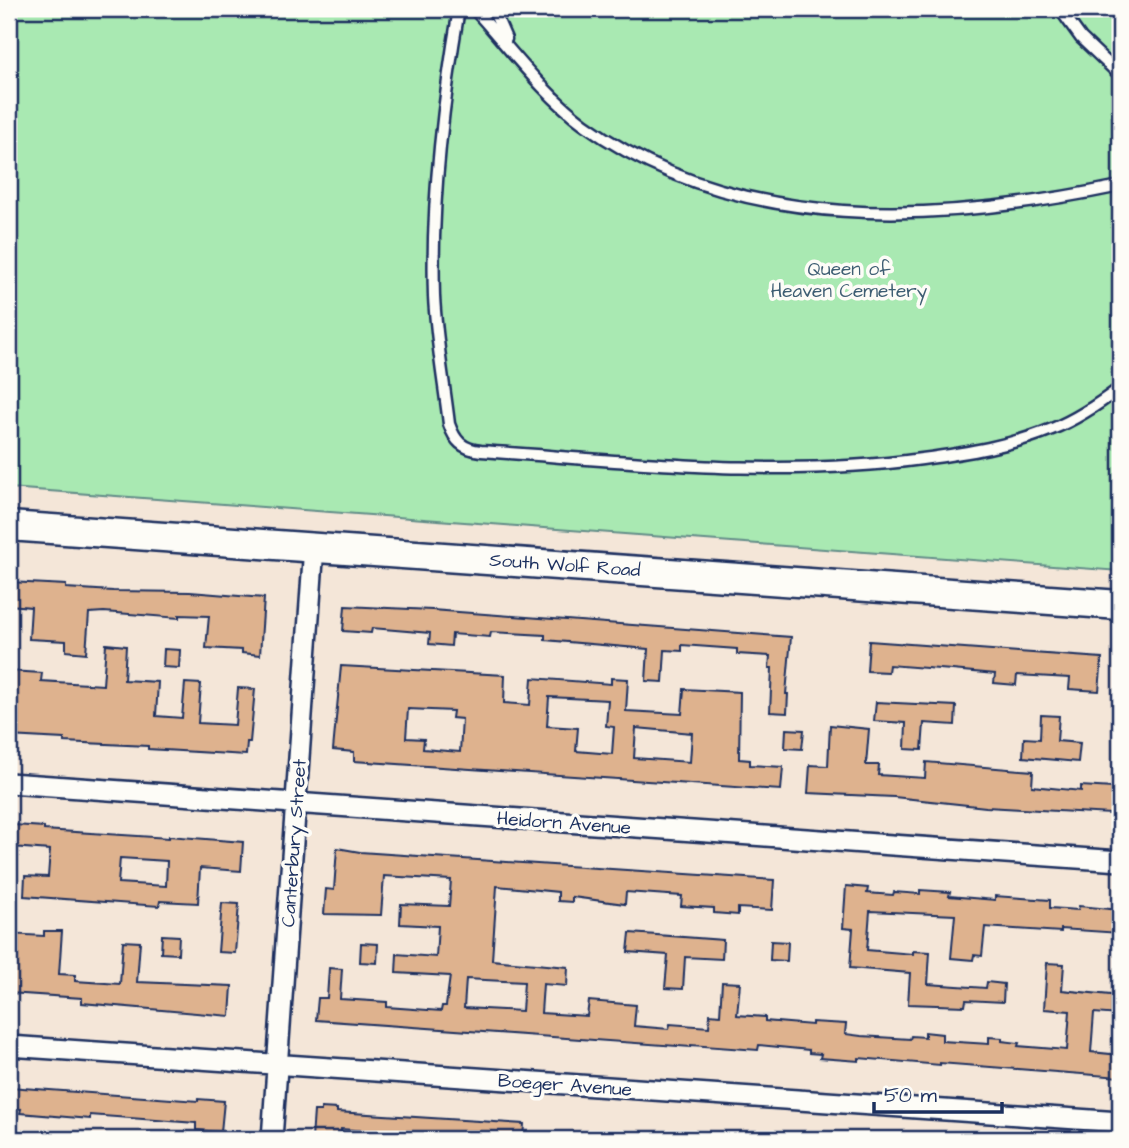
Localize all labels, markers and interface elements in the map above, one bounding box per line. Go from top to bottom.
park label: Queen of Heaven Cemetery [771,256,928,306]
street label: South Wolf Road [488,547,642,584]
street label: Canterbury Street [275,758,315,928]
street label: Heidorn Avenue [496,805,632,842]
street label: Boeger Avenue [497,1067,633,1105]
scale bar [874,1071,1001,1115]
text: 50 m [884,1081,938,1110]

